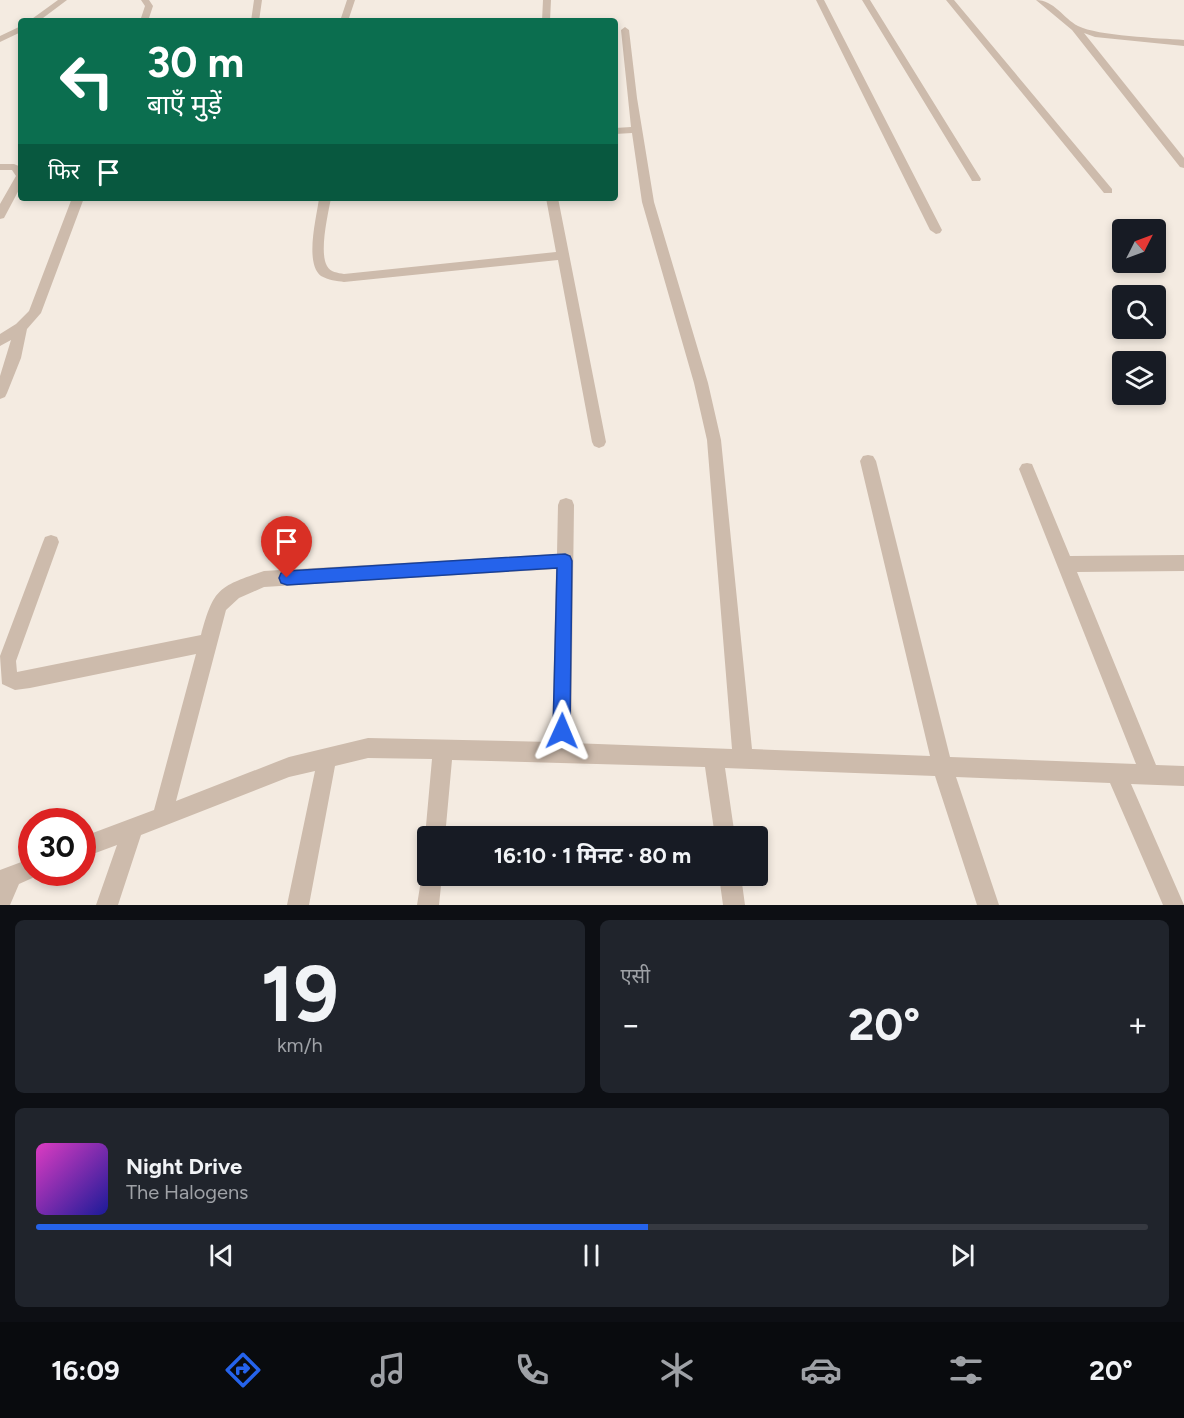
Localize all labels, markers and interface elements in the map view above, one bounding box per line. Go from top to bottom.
text: 30 m [147,37,244,88]
icon: left [48,42,126,120]
text: बाएँ मुड़ें [147,88,222,121]
icon: arrive [92,156,125,189]
text: फिर [48,158,80,185]
north arrow [1112,219,1166,273]
map controls [1112,219,1166,405]
button: search [1112,285,1166,339]
button: layers [1112,351,1166,405]
pin [261,516,312,578]
icon: arrive [270,525,303,558]
position arrow [530,699,594,763]
speed limit sign: 30 [18,808,96,886]
text: 16:10 · 1 मिनट · 80 m [494,842,691,869]
text: 19 [261,947,339,1041]
text: एसी [621,964,650,988]
text: 20° [848,997,920,1051]
text: − [621,1005,641,1044]
text: + [1127,1005,1148,1044]
text: km/h [277,1033,323,1057]
text: Night Drive [126,1153,242,1180]
text: The Halogens [126,1180,248,1204]
icon: previous [205,1239,238,1272]
icon: pause [575,1239,608,1272]
icon: next [946,1239,979,1272]
icon: directions [222,1349,264,1391]
icon: music [367,1349,409,1391]
icon: phone [511,1349,553,1391]
icon: climate [656,1349,698,1391]
icon: car [800,1349,842,1391]
icon: filters [945,1349,987,1391]
text: 16:09 [51,1354,120,1387]
text: 20° [1089,1354,1133,1387]

